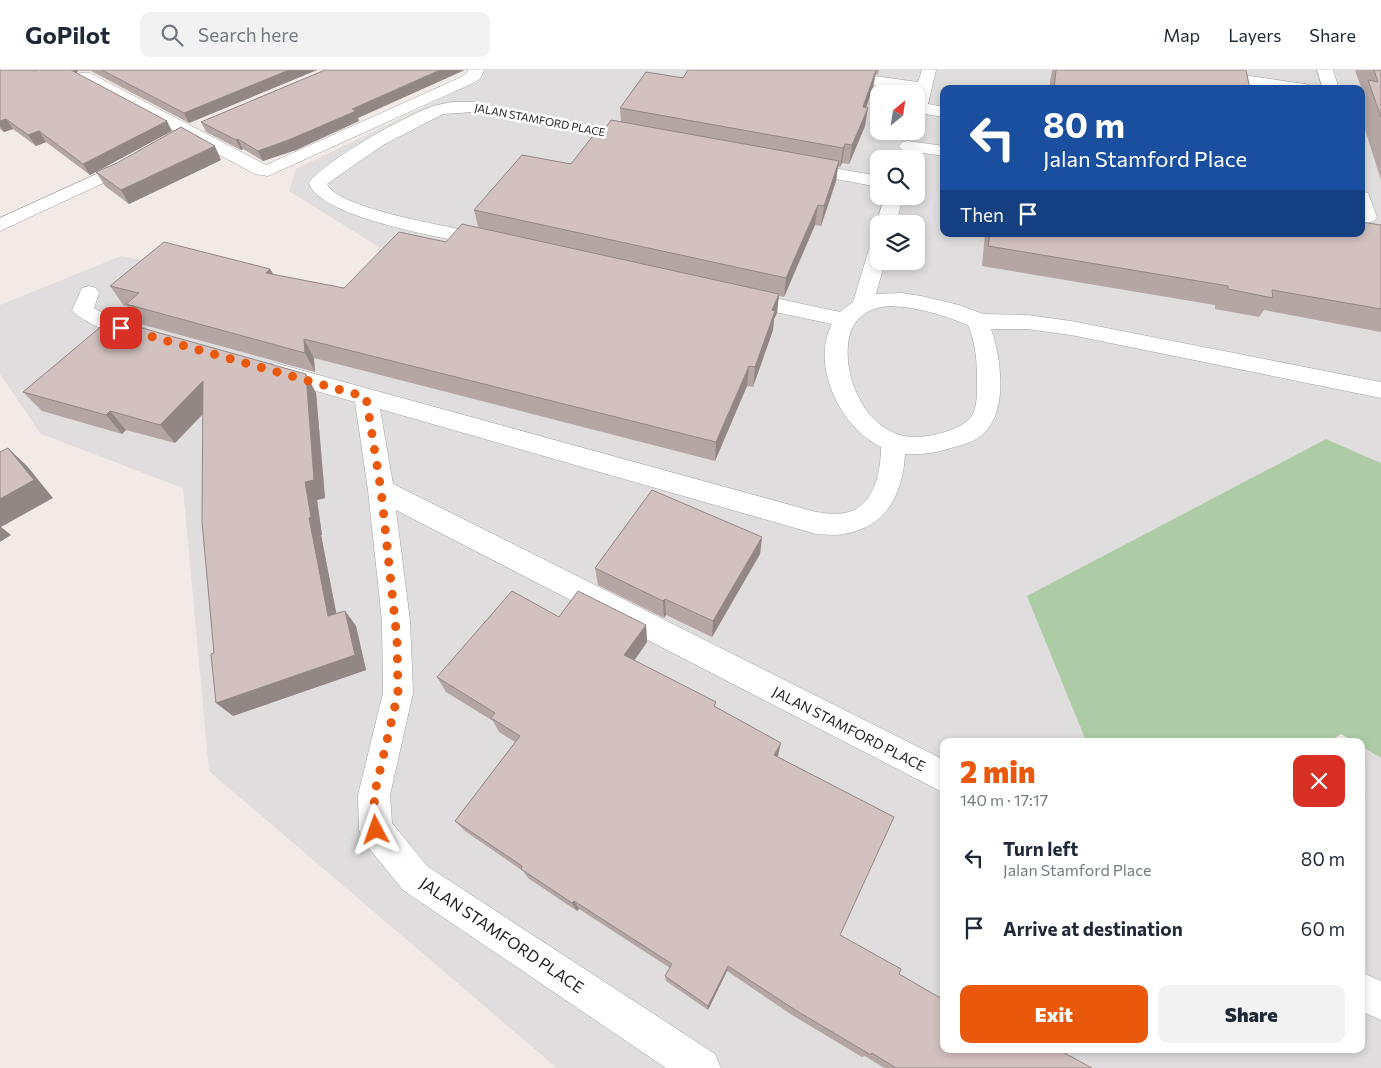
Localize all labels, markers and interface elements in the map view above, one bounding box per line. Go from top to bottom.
search box [140,12,490,57]
text: GoPilot [25,20,110,49]
icon: search [158,21,186,49]
text: Search here [198,23,299,46]
text: Map [1163,24,1200,46]
text: Layers [1228,24,1281,46]
text: Share [1309,24,1356,46]
north arrow [870,85,925,140]
map controls [870,85,925,270]
street label: JALAN STAMFORD PLACE [473,100,607,140]
text: 80 m [1043,102,1125,145]
icon: left [960,105,1025,170]
text: Jalan Stamford Place [1043,145,1247,172]
button: search [870,150,925,205]
icon: arrive [1014,200,1042,228]
text: Then [960,203,1004,226]
button: layers [870,215,925,270]
pin [100,307,142,349]
icon: arrive [107,314,135,342]
street label: JALAN STAMFORD PLACE [770,683,929,775]
text: 2 min [960,752,1035,789]
button: close [1293,755,1345,807]
text: 140 m · 17:17 [960,790,1048,809]
position arrow [349,803,401,855]
text: Turn left [1003,837,1078,860]
icon: left [960,844,988,872]
text: 80 m [1301,847,1345,870]
text: Jalan Stamford Place [1003,860,1152,879]
street label: JALAN STAMFORD PLACE [417,873,588,997]
icon: arrive [960,914,988,942]
text: Arrive at destination [1003,917,1183,940]
text: 60 m [1301,917,1345,940]
button: Exit [960,985,1148,1043]
button: Share [1158,985,1345,1043]

